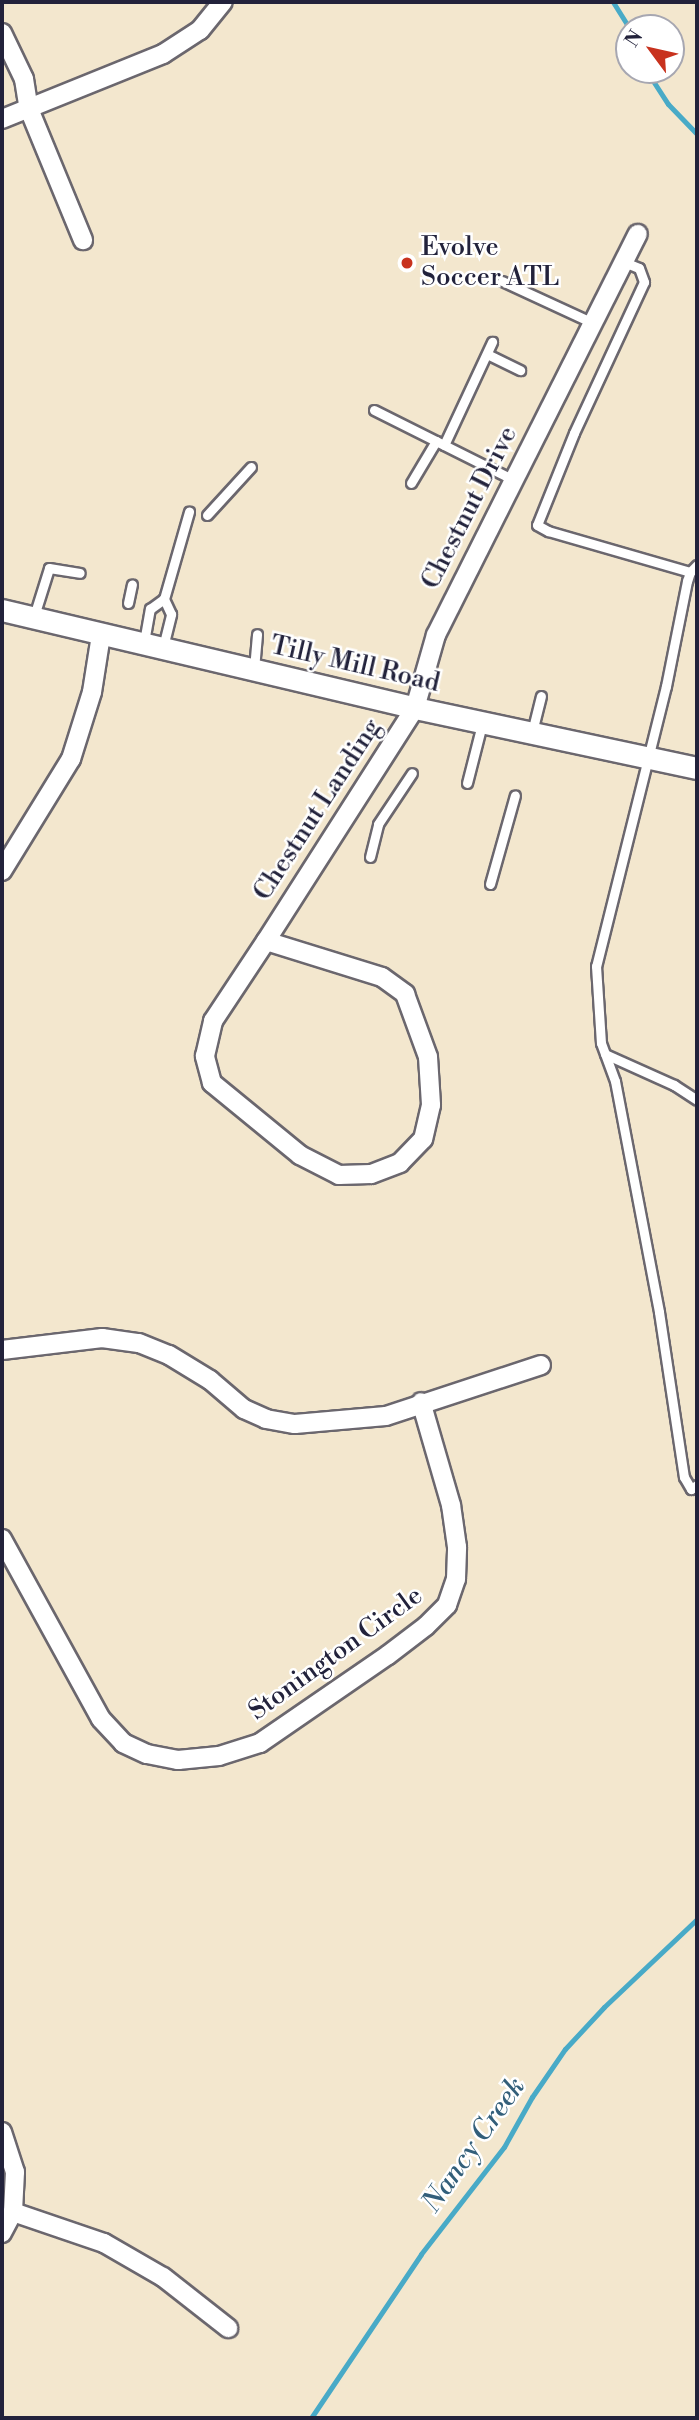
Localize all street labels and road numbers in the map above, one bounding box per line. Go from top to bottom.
street label: Chestnut Drive [416,421,524,595]
street label: Tilly Mill Road [267,630,443,700]
street label: Chestnut Landing [248,713,388,907]
street label: Stonington Circle [243,1581,429,1727]

